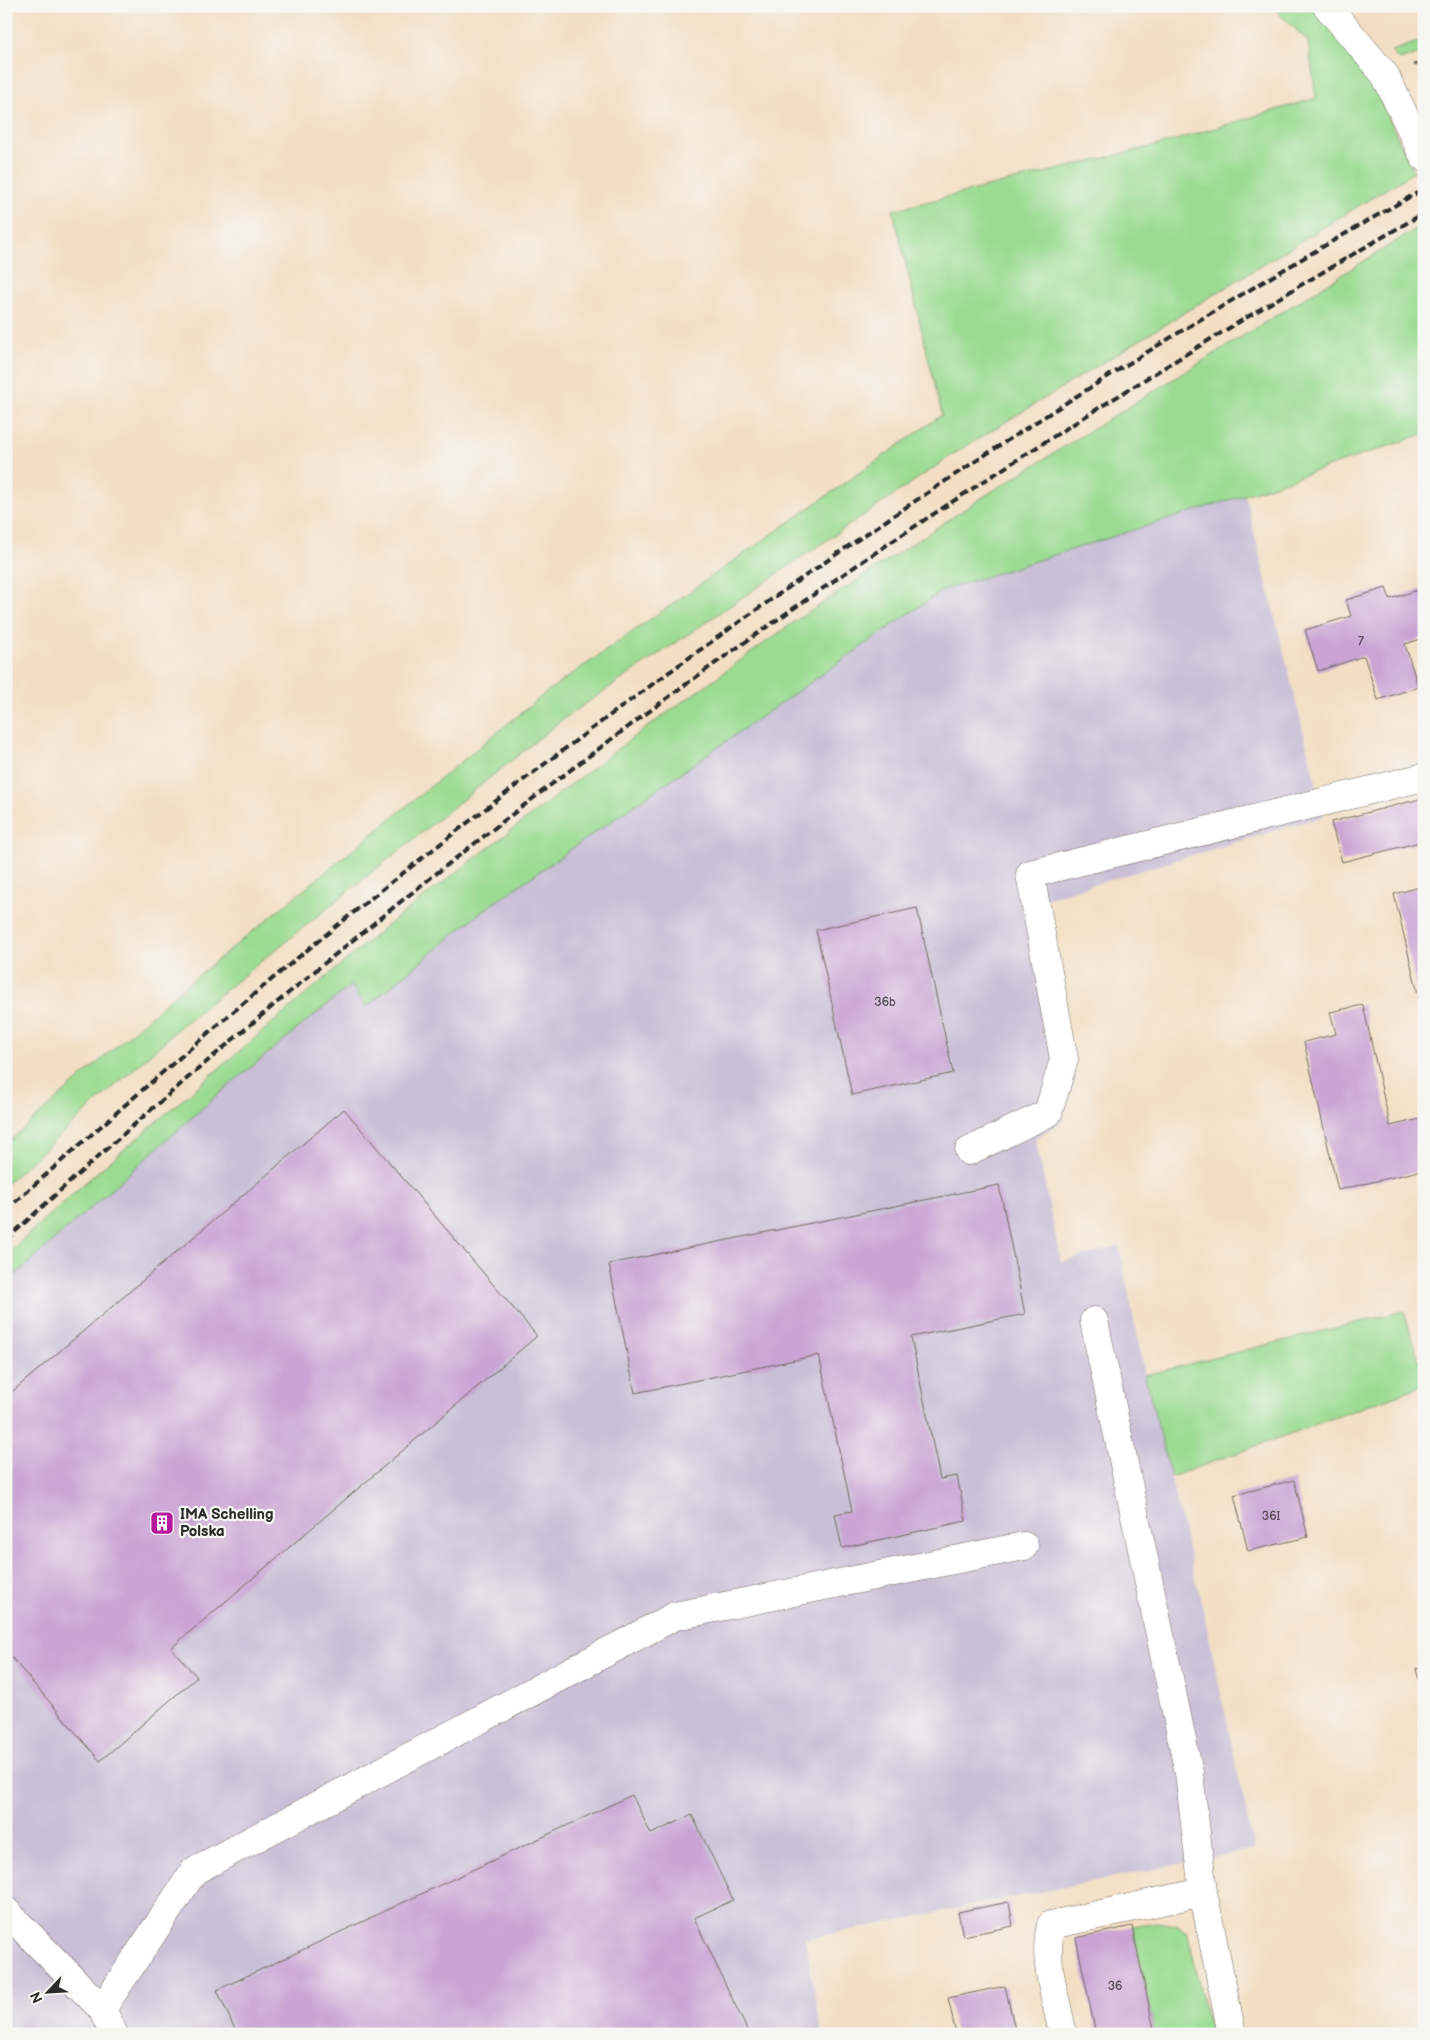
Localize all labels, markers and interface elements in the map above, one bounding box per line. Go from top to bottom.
house number: 7 [1358,634,1364,649]
house number: 36b [874,995,896,1010]
place label: IMA Schelling Polska [180,1505,273,1541]
house number: 36I [1262,1509,1280,1524]
building icon: IMA Schelling Polska [149,1510,175,1536]
north arrow [22,1968,72,2018]
house number: 36 [1108,1979,1122,1994]
text: N [27,1989,47,2006]

